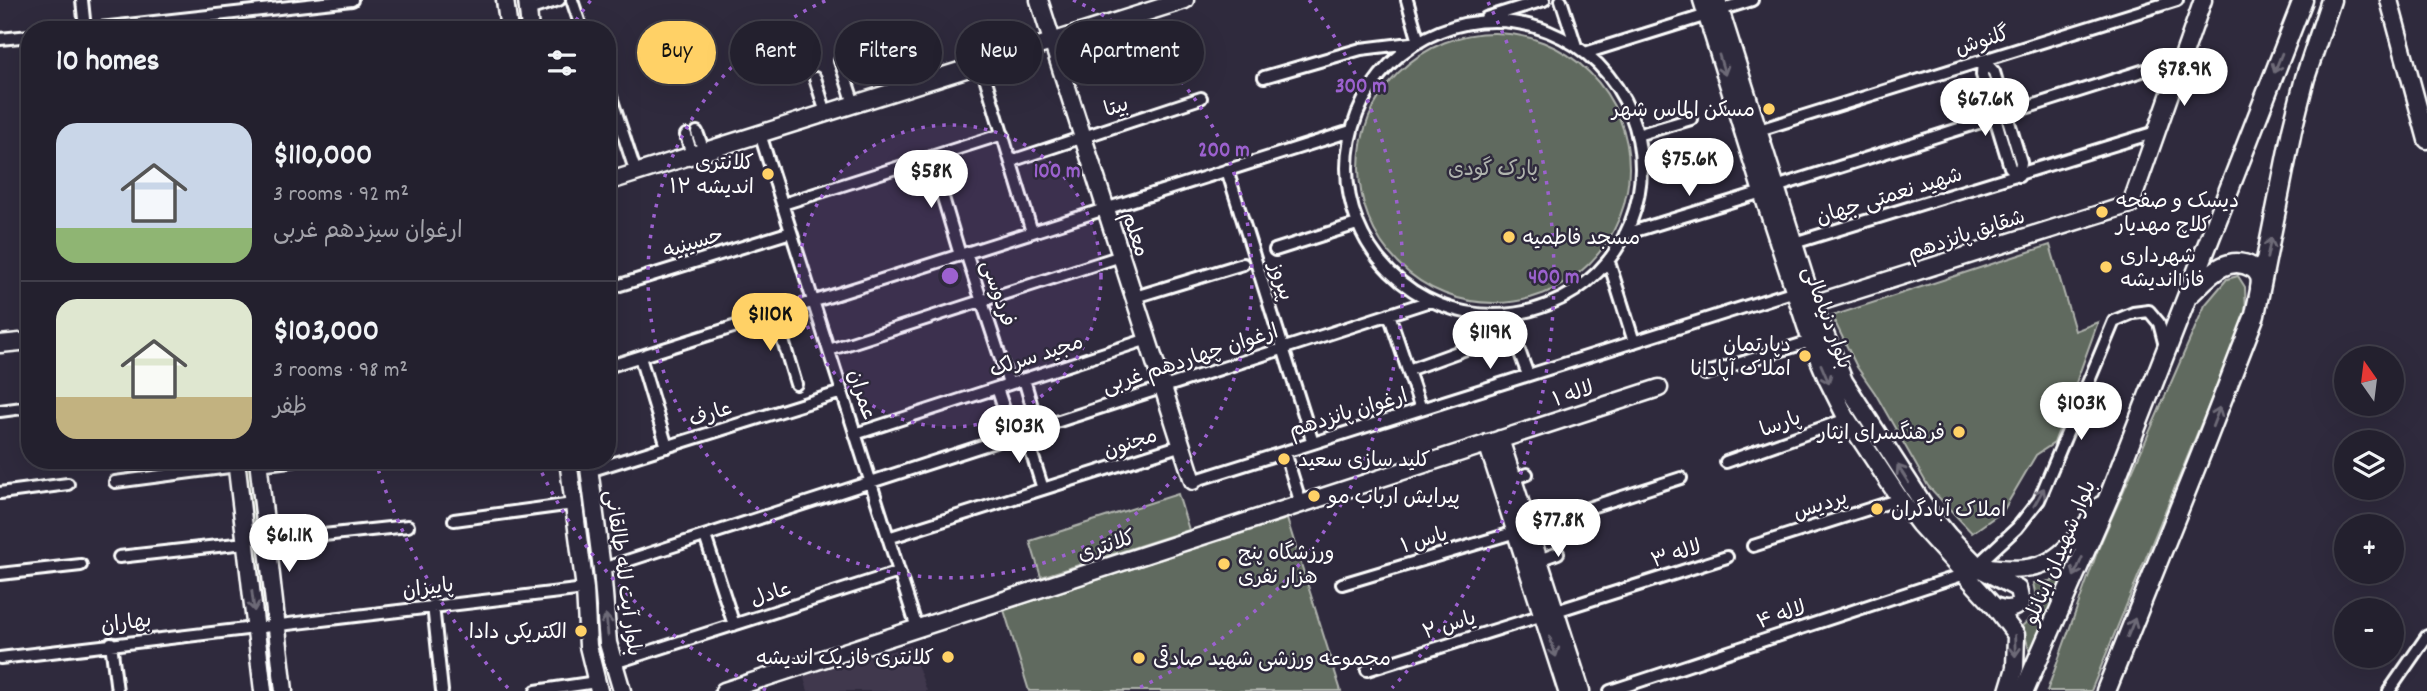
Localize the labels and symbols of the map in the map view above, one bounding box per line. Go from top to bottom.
street label: گلنوش [1952,20,2014,65]
pin: $78.9K [2127,48,2241,108]
one-way arrow [2271,52,2284,74]
one-way arrow [1717,54,1730,76]
text: 300 m [1335,73,1387,103]
pin: $67.6K [1928,78,2042,138]
street label: بیتا [1101,91,1133,127]
place label: مسکن الماس شهر [1610,97,1755,127]
marker: مسکن الماس شهر [1761,101,1777,117]
text: 200 m [1198,137,1250,167]
pin: $75.6K [1632,138,1746,198]
place label: کلانتری ۱۲ اندیشه [670,150,754,204]
pin: $58K [890,150,972,210]
park label: پارک گودی [1448,156,1538,186]
text: 100 m [1034,158,1080,188]
street label: شهید نعمتی جهان [1813,161,1967,234]
marker: کلانتری ۱۲ اندیشه [760,166,776,182]
place label: دیسک و صفحه کلاچ مهدیار [2114,188,2239,242]
street label: شقایق پانزدهم [1904,204,2030,270]
marker: دیسک و صفحه کلاچ مهدیار [2094,204,2110,220]
street label: معلم [1112,208,1155,261]
street label: حسینیه [660,221,728,268]
place label: مسجد فاطمیه [1523,225,1640,255]
marker: مسجد فاطمیه [1501,229,1517,245]
one-way arrow [2262,237,2276,260]
place label: شهرداری فاز1اندیشه [2120,243,2205,297]
street label: فردوسی [971,257,1021,331]
street label: پیروز [1258,257,1299,305]
marker: شهرداری فاز1اندیشه [2098,259,2114,275]
street label: بلوار دنیامالی [1793,263,1858,374]
centre of rings [938,264,962,288]
text: 400 m [1529,264,1579,294]
pin: $110K [721,294,819,353]
pin: $119K [1441,312,1539,371]
street label: ارغوان چهاردهم غربی [1099,318,1283,403]
street label: مجید سرلک [986,329,1088,387]
place label: دپارتمان املاک آپادانا [1690,332,1791,386]
north arrow [2334,346,2404,416]
marker: دپارتمان املاک آپادانا [1797,348,1813,364]
one-way arrow [1819,363,1832,384]
street label: عمران [838,366,883,426]
street label: لاله ۱ [1549,375,1598,417]
pin: $103K [2032,382,2130,442]
street label: ارغوان پانزدهم [1286,383,1412,447]
street label: عارف [686,395,736,437]
street label: پارسا [1756,405,1806,447]
pin: $103K [970,406,1068,465]
one-way arrow [2211,406,2223,428]
place label: فرهنگسرای ایثار [1816,420,1945,450]
street label: مجنون [1100,422,1162,468]
marker: فرهنگسرای ایثار [1951,424,1967,440]
place label: کلید سازی سعید [1298,447,1431,477]
marker: کلید سازی سعید [1276,451,1292,467]
one-way arrow [1896,465,1911,484]
street label: بلوار شهیدان اینانلو [2017,476,2106,631]
place label: پیرایش ارباب مو [1326,484,1460,514]
street label: پردیس [1790,484,1852,530]
one-way arrow [2033,487,2046,508]
street label: بلوار آیت لله طالقانی [595,488,648,658]
marker: پیرایش ارباب مو [1306,488,1322,504]
place label: املاک آبادگران [1891,497,2006,527]
pin: $77.8K [1501,500,1615,559]
marker: املاک آبادگران [1869,501,1885,517]
pin: $61.1K [232,514,346,574]
street label: یاس ۱ [1398,521,1452,563]
street label: کلانتری [1074,524,1140,571]
street label: لاله ۳ [1648,534,1706,578]
place label: ورزشگاه پنج هزار نفری [1238,540,1334,594]
marker: ورزشگاه پنج هزار نفری [1216,556,1232,572]
one-way arrow [2071,556,2084,577]
street label: پاییزان [401,572,456,608]
street label: عادل [747,575,797,617]
one-way arrow [246,589,259,612]
street label: لاله ۴ [1753,595,1810,639]
street label: یاس ۲ [1419,605,1480,649]
street label: بهاران [99,607,153,643]
one-way arrow [600,614,613,637]
one-way arrow [2126,617,2139,639]
place label: الکتریکی دادا [469,619,567,649]
marker: الکتریکی دادا [573,623,589,639]
one-way arrow [2008,634,2021,657]
one-way arrow [1548,636,1561,658]
place label: کلانتری فاز یک اندیشه [756,645,934,675]
place label: مجموعه ورزشی شهید صادقی [1153,645,1391,676]
marker: کلانتری فاز یک اندیشه [940,649,956,665]
marker: مجموعه ورزشی شهید صادقی [1131,650,1147,666]

